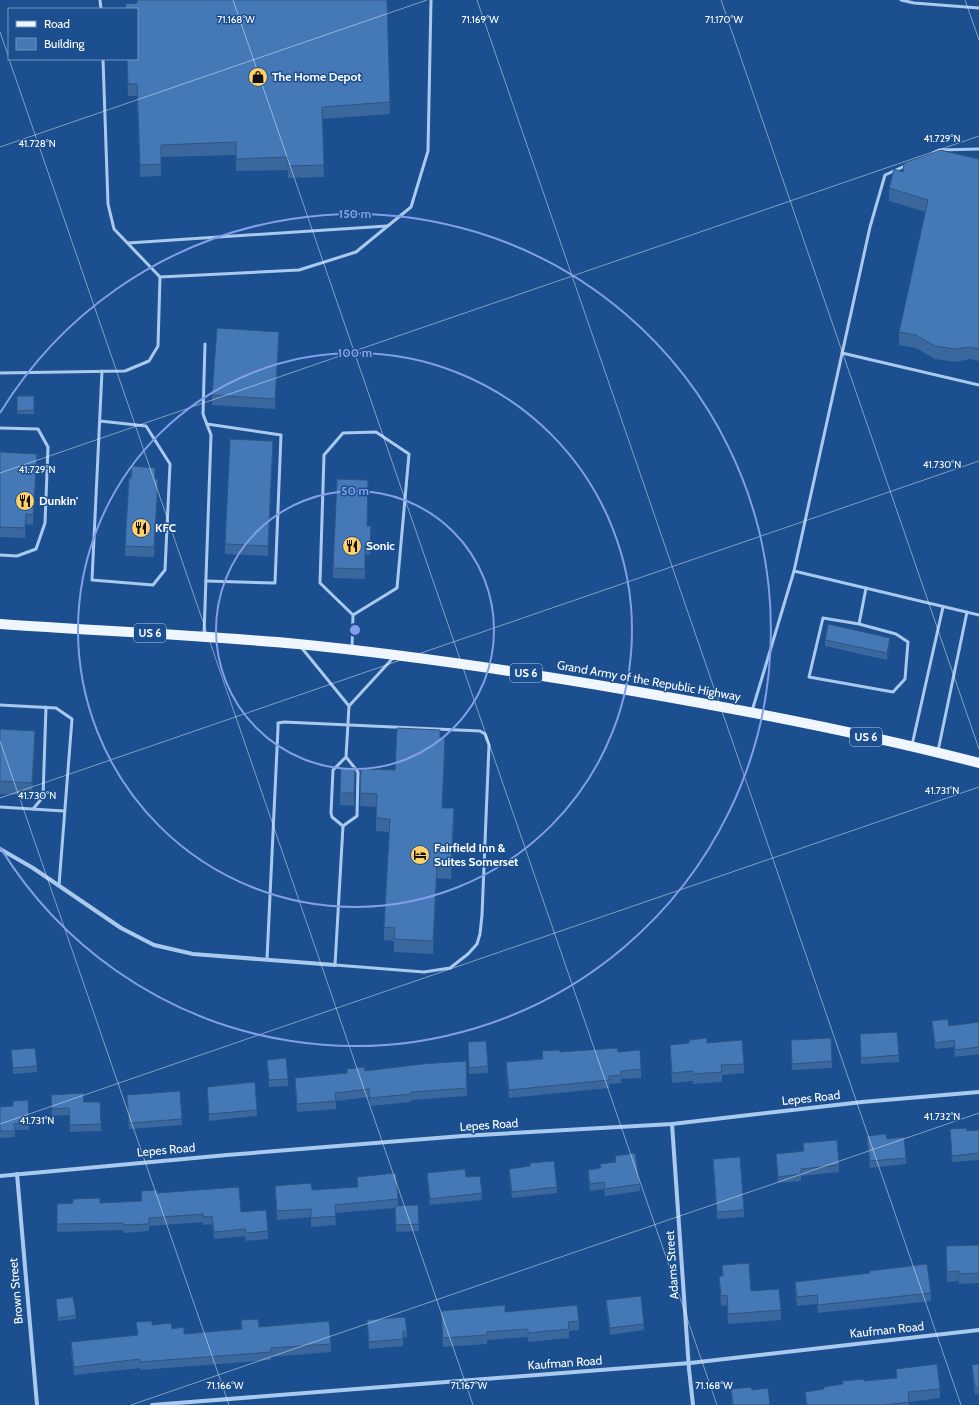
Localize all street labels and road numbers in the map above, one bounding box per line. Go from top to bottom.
road number: US 6 [134,624,166,642]
street label: Grand Army of the Republic Highway [556,657,742,704]
road number: US 6 [510,664,542,682]
road number: US 6 [850,728,882,746]
street label: Lepes Road [781,1087,841,1108]
street label: Lepes Road [459,1115,519,1134]
street label: Lepes Road [136,1139,196,1160]
street label: Adams Street [662,1230,681,1300]
street label: Brown Street [5,1257,26,1325]
street label: Kaufman Road [849,1318,925,1341]
street label: Kaufman Road [527,1352,603,1373]

